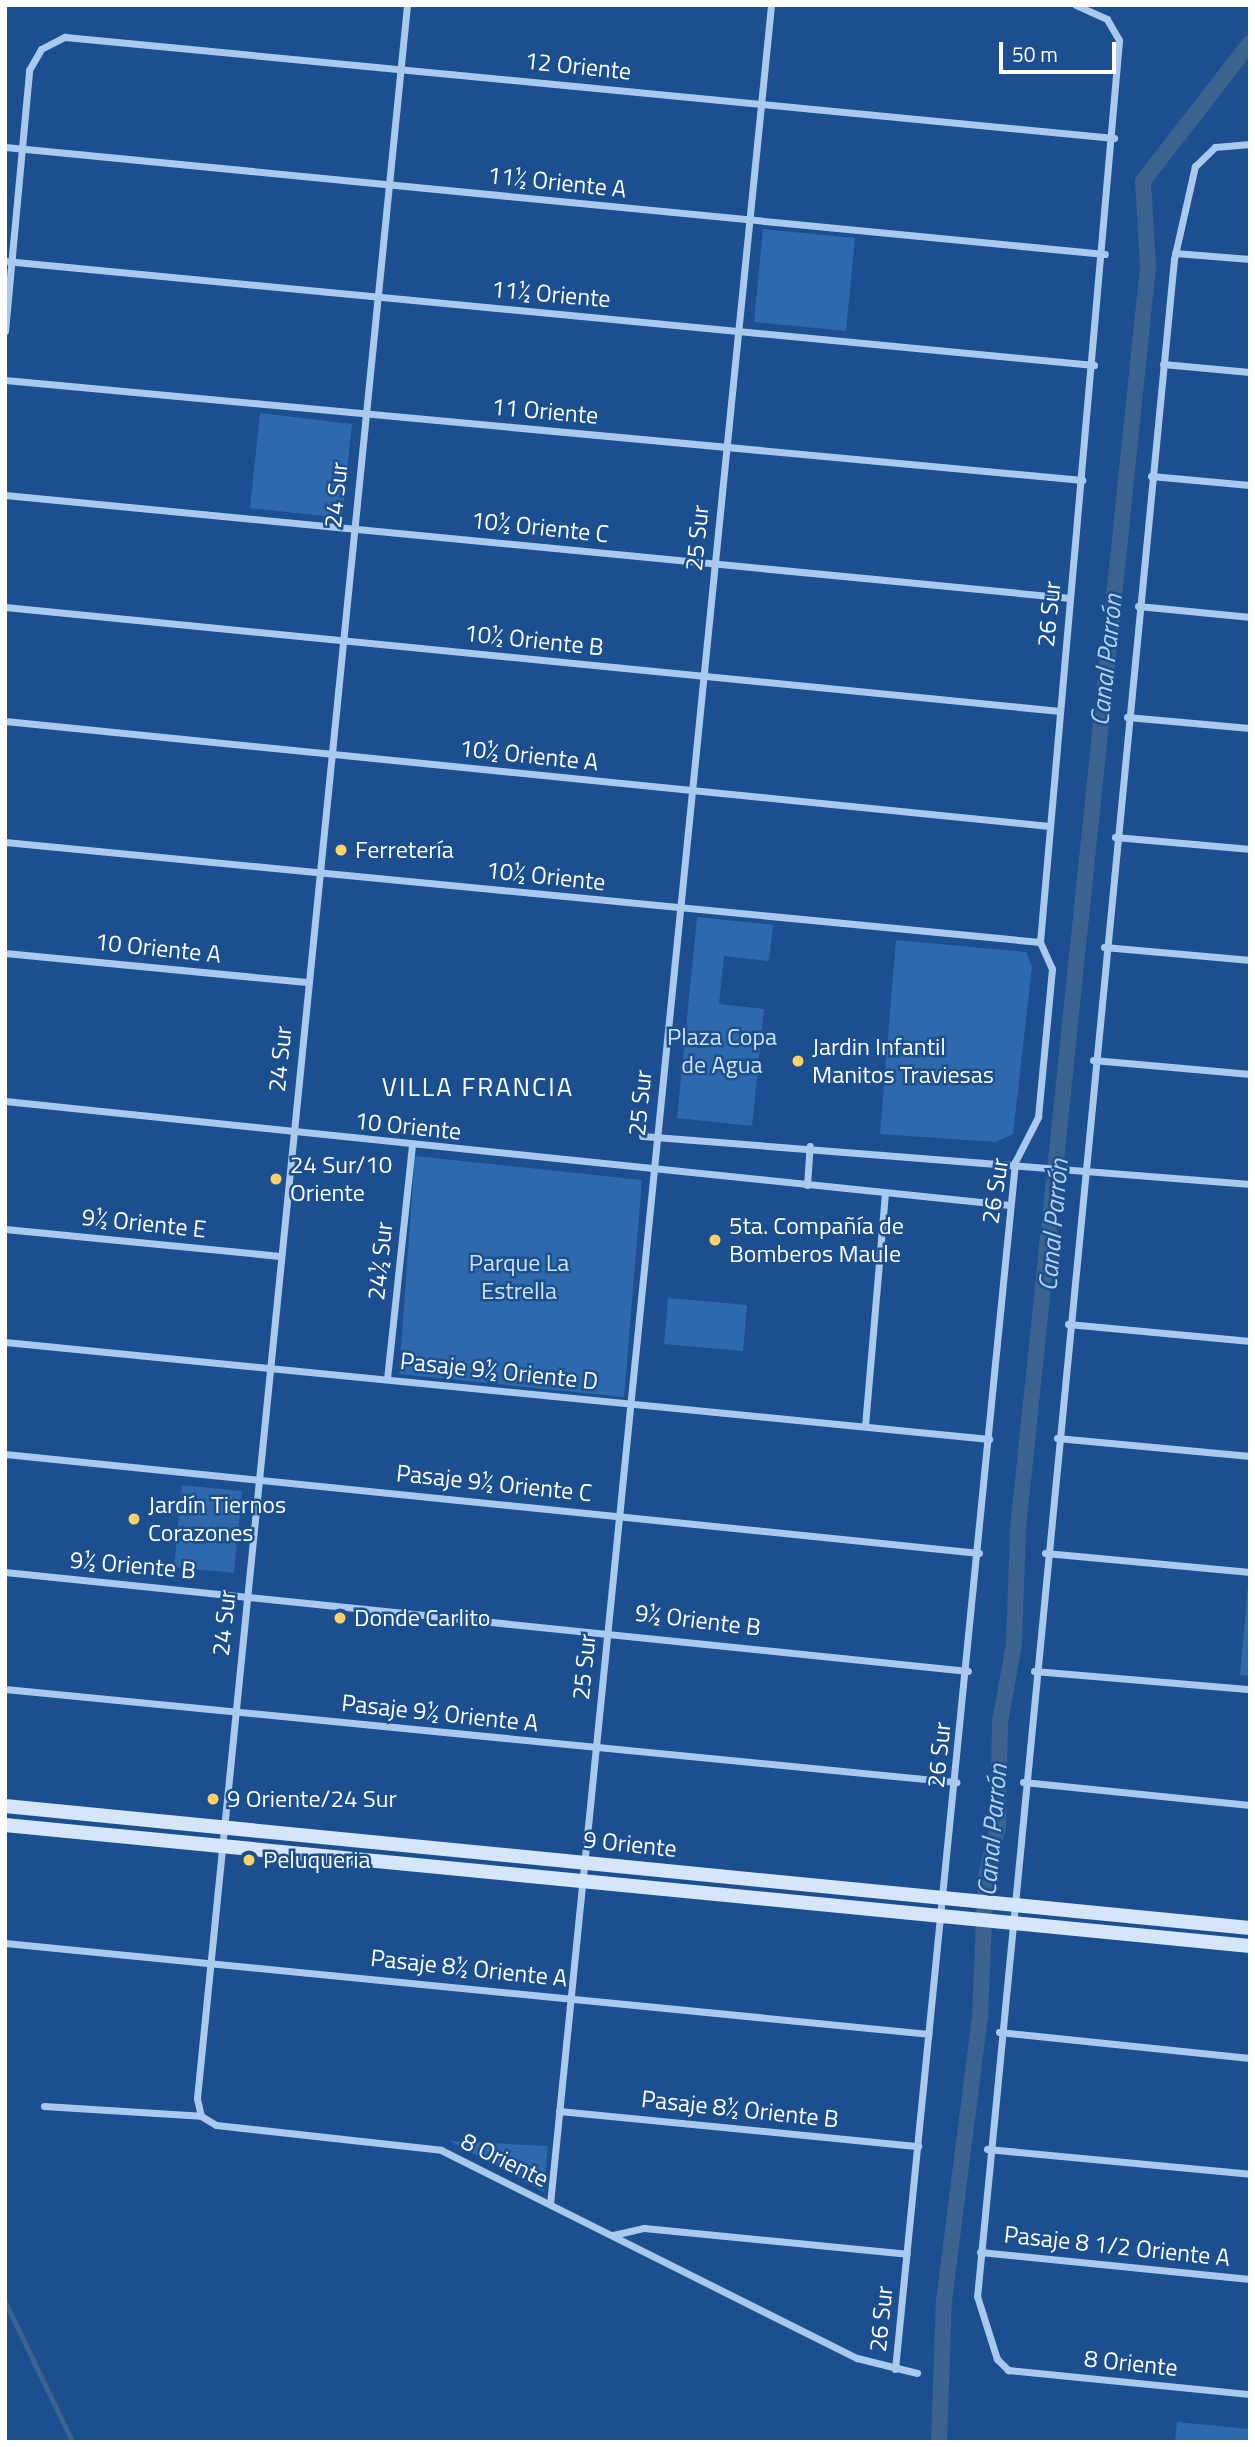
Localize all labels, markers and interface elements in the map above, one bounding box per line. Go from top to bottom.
scale bar [1003,28,1120,72]
text: 50 m [1012,38,1058,70]
street label: 12 Oriente [523,46,633,86]
street label: 11½ Oriente A [486,160,628,204]
street label: 11½ Oriente [490,274,612,314]
street label: 11 Oriente [490,392,600,430]
street label: 24 Sur [318,461,354,529]
street label: 25 Sur [679,504,715,572]
street label: 10½ Oriente C [470,505,610,549]
street label: 26 Sur [1031,580,1067,648]
water label: Canal Parrón [1084,593,1128,727]
street label: 10½ Oriente B [463,618,605,662]
street label: 10½ Oriente A [458,733,600,777]
place label: Ferretería [355,836,454,864]
marker: Ferretería [333,842,349,858]
street label: 10½ Oriente [485,855,607,897]
street label: 10 Oriente A [94,927,222,969]
park label: Plaza Copa de Agua [667,1023,777,1079]
street label: 24 Sur [262,1025,298,1093]
place label: Jardin Infantil Manitos Traviesas [812,1033,994,1089]
marker: Jardin Infantil Manitos Traviesas [790,1053,806,1069]
street label: 25 Sur [622,1069,658,1137]
district label: VILLA FRANCIA [383,1071,573,1103]
street label: 10 Oriente [353,1106,463,1146]
place label: 24 Sur/10 Oriente [290,1151,392,1207]
street label: 26 Sur [976,1156,1014,1226]
water label: Canal Parrón [1032,1158,1074,1292]
marker: 24 Sur/10 Oriente [268,1171,284,1187]
street label: 9½ Oriente E [80,1202,208,1244]
place label: 5ta. Compañía de Bomberos Maule [729,1212,904,1268]
street label: 24½ Sur [362,1220,398,1302]
marker: 5ta. Compañía de Bomberos Maule [707,1232,723,1248]
park label: Parque La Estrella [469,1249,569,1305]
street label: Pasaje 9½ Oriente D [399,1346,599,1396]
street label: Pasaje 9½ Oriente C [395,1458,593,1508]
place label: Jardín Tiernos Corazones [148,1491,286,1547]
marker: Jardín Tiernos Corazones [126,1511,142,1527]
street label: 9½ Oriente B [69,1545,197,1585]
street label: 24 Sur [206,1589,242,1657]
street label: 9½ Oriente B [634,1598,762,1642]
place label: Donde Carlito [354,1604,490,1632]
marker: Donde Carlito [332,1610,348,1626]
street label: 25 Sur [566,1633,602,1701]
street label: Pasaje 9½ Oriente A [340,1688,540,1738]
street label: 26 Sur [921,1721,957,1789]
water label: Canal Parrón [971,1763,1013,1897]
place label: 9 Oriente/24 Sur [227,1785,397,1813]
marker: 9 Oriente/24 Sur [205,1791,221,1807]
street label: 9 Oriente [582,1825,678,1863]
place label: Peluqueria [263,1846,371,1874]
marker: Peluqueria [241,1852,257,1868]
street label: Pasaje 8½ Oriente A [369,1943,569,1993]
street label: Pasaje 8½ Oriente B [640,2084,840,2134]
street label: 8 Oriente [457,2127,553,2193]
street label: Pasaje 8 1/2 Oriente A [1003,2220,1231,2272]
street label: 26 Sur [863,2285,899,2353]
street label: 8 Oriente [1083,2344,1179,2382]

